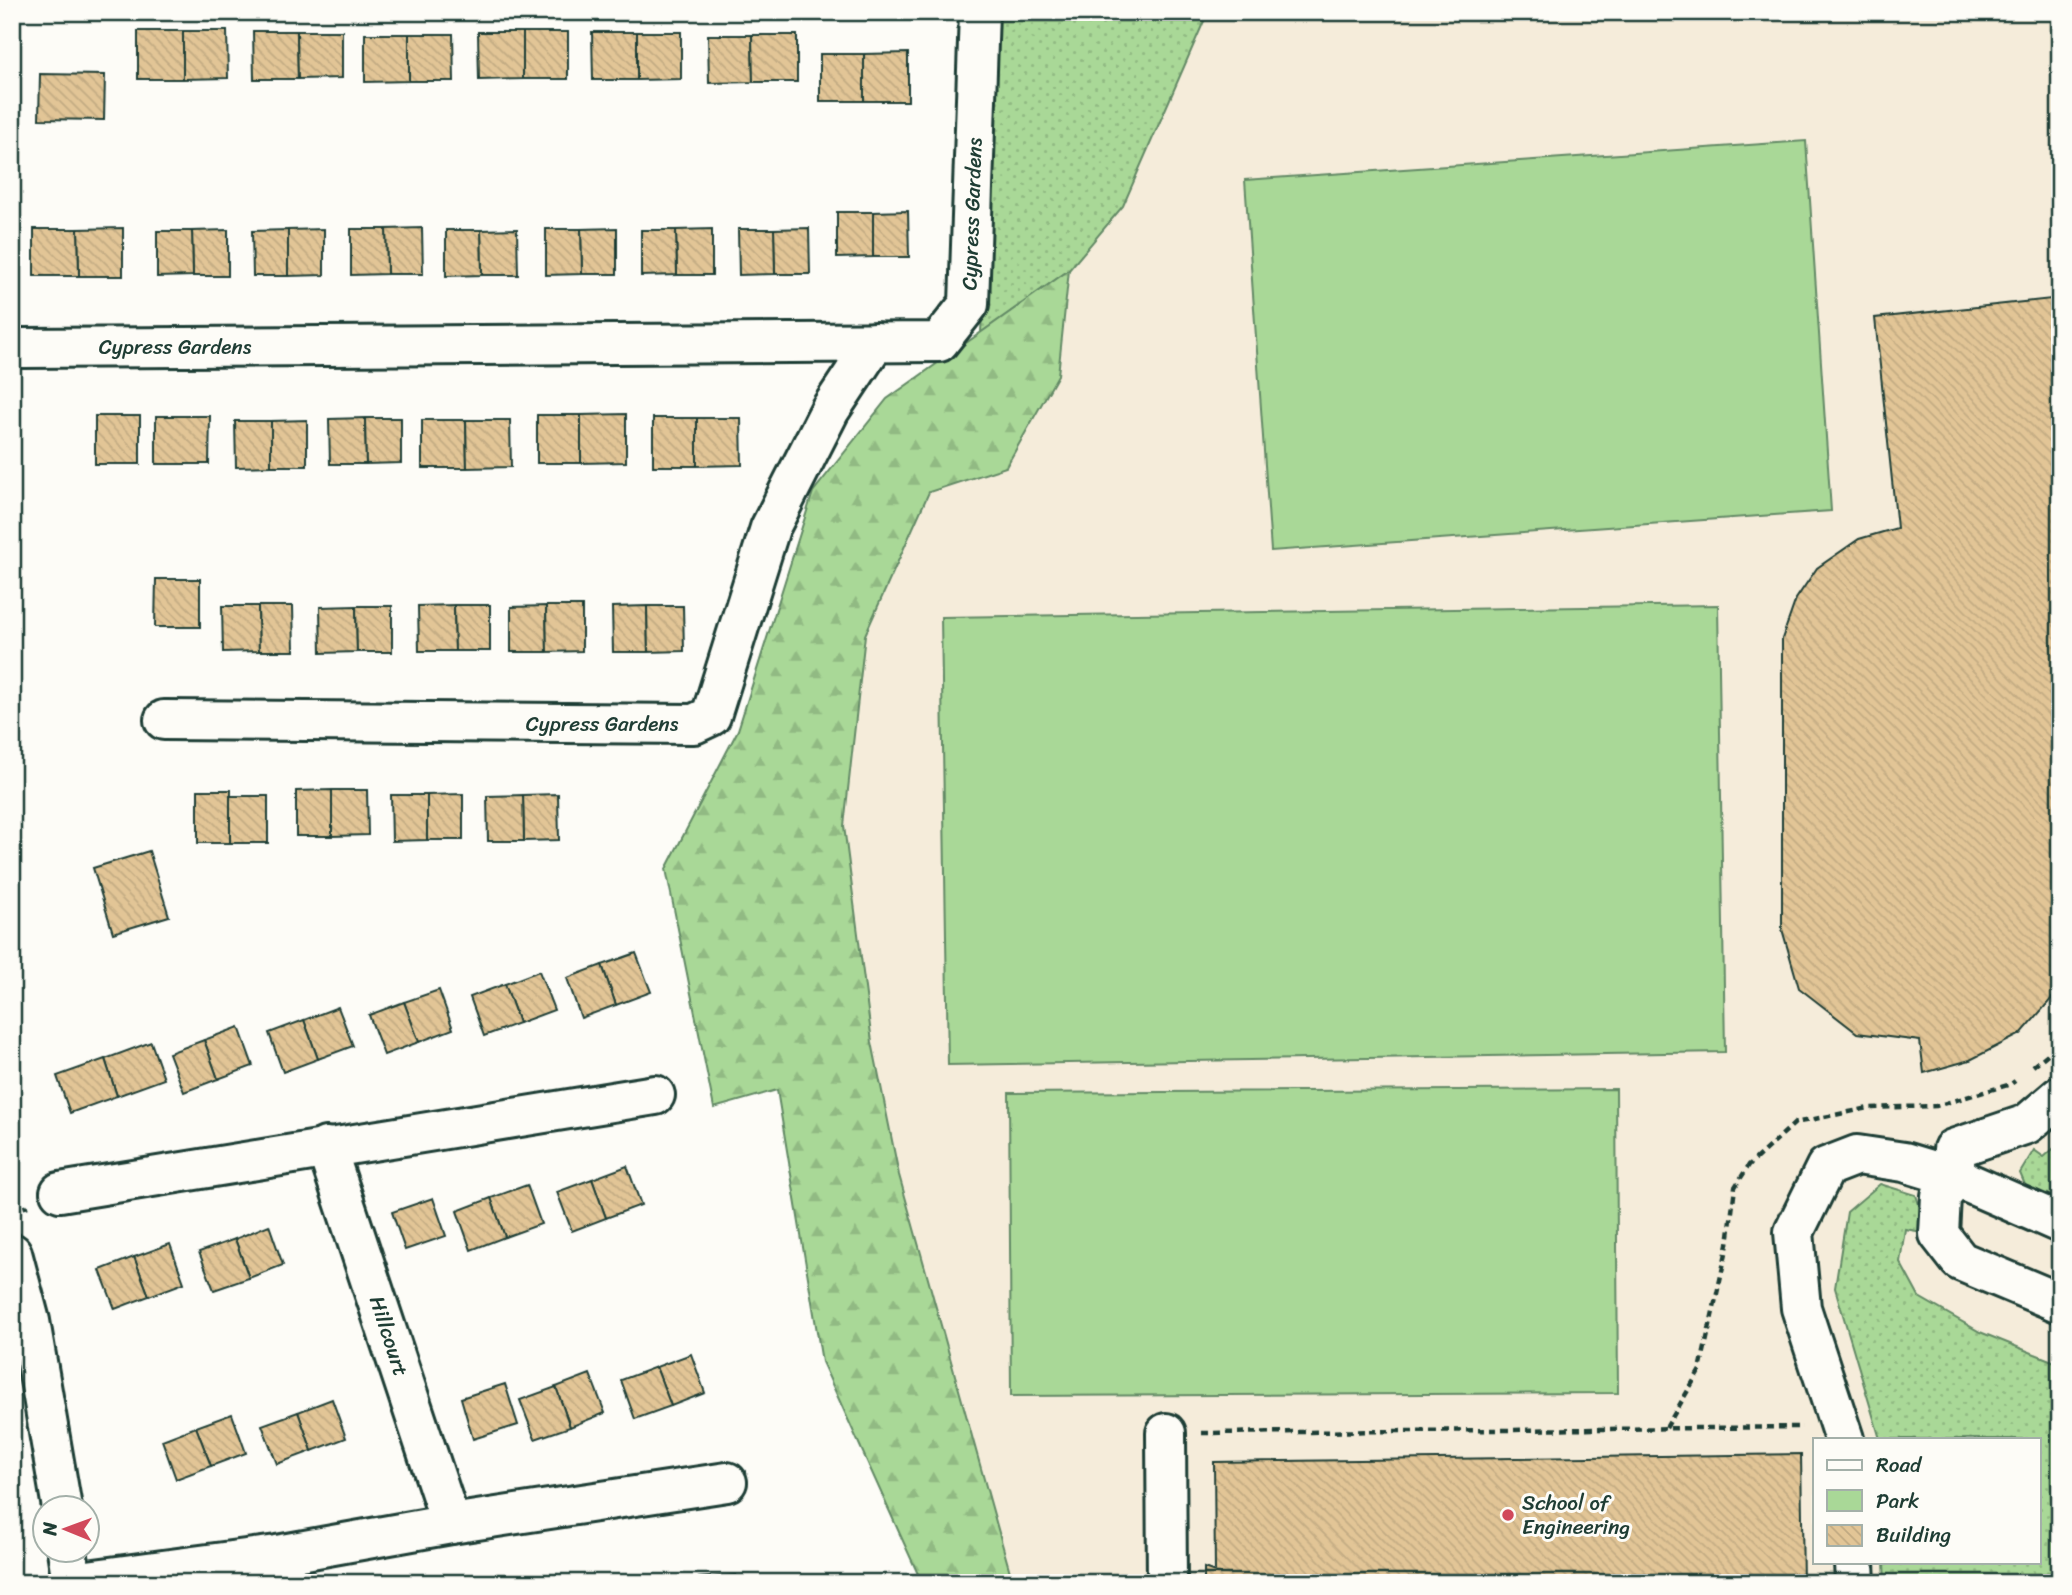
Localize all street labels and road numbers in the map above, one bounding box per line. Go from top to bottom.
street label: Cypress Gardens [950,137,994,291]
street label: Cypress Gardens [99,328,252,366]
street label: Cypress Gardens [526,705,679,743]
street label: Hillcourt [358,1291,420,1381]

